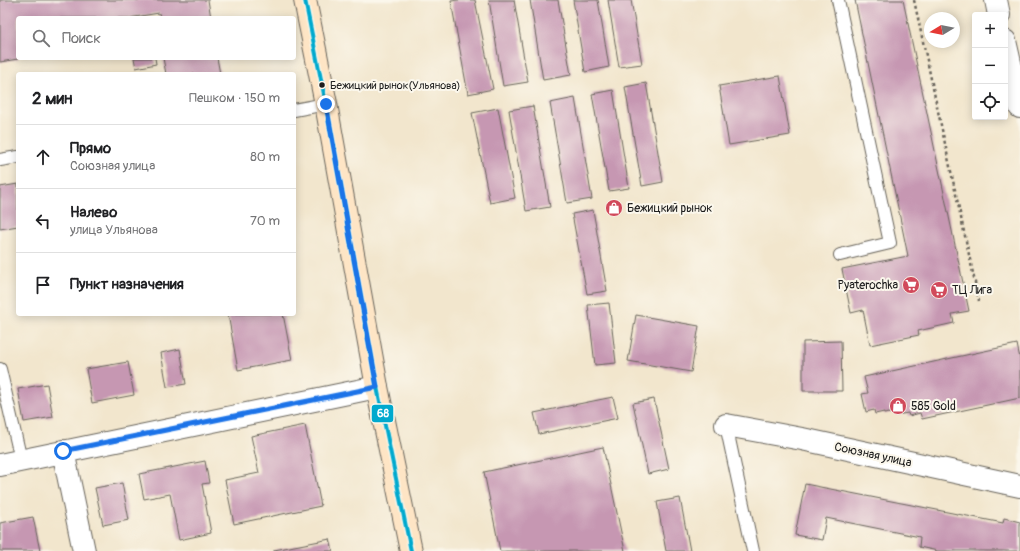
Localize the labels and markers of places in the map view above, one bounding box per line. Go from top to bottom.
place label: Бежицкий рынок(Ульянова) [330,79,460,92]
marker: Бежицкий рынок(Ульянова) [317,80,327,90]
shop icon: Бежицкий рынок [604,198,624,218]
place label: Бежицкий рынок [627,201,713,216]
supermarket icon: Pyaterochka [901,275,921,295]
place label: Pyaterochka [837,278,898,293]
supermarket icon: ТЦ Лига [929,280,949,300]
place label: ТЦ Лига [952,283,992,298]
shop icon: 585 Gold [888,396,908,416]
place label: 585 Gold [911,399,956,414]

